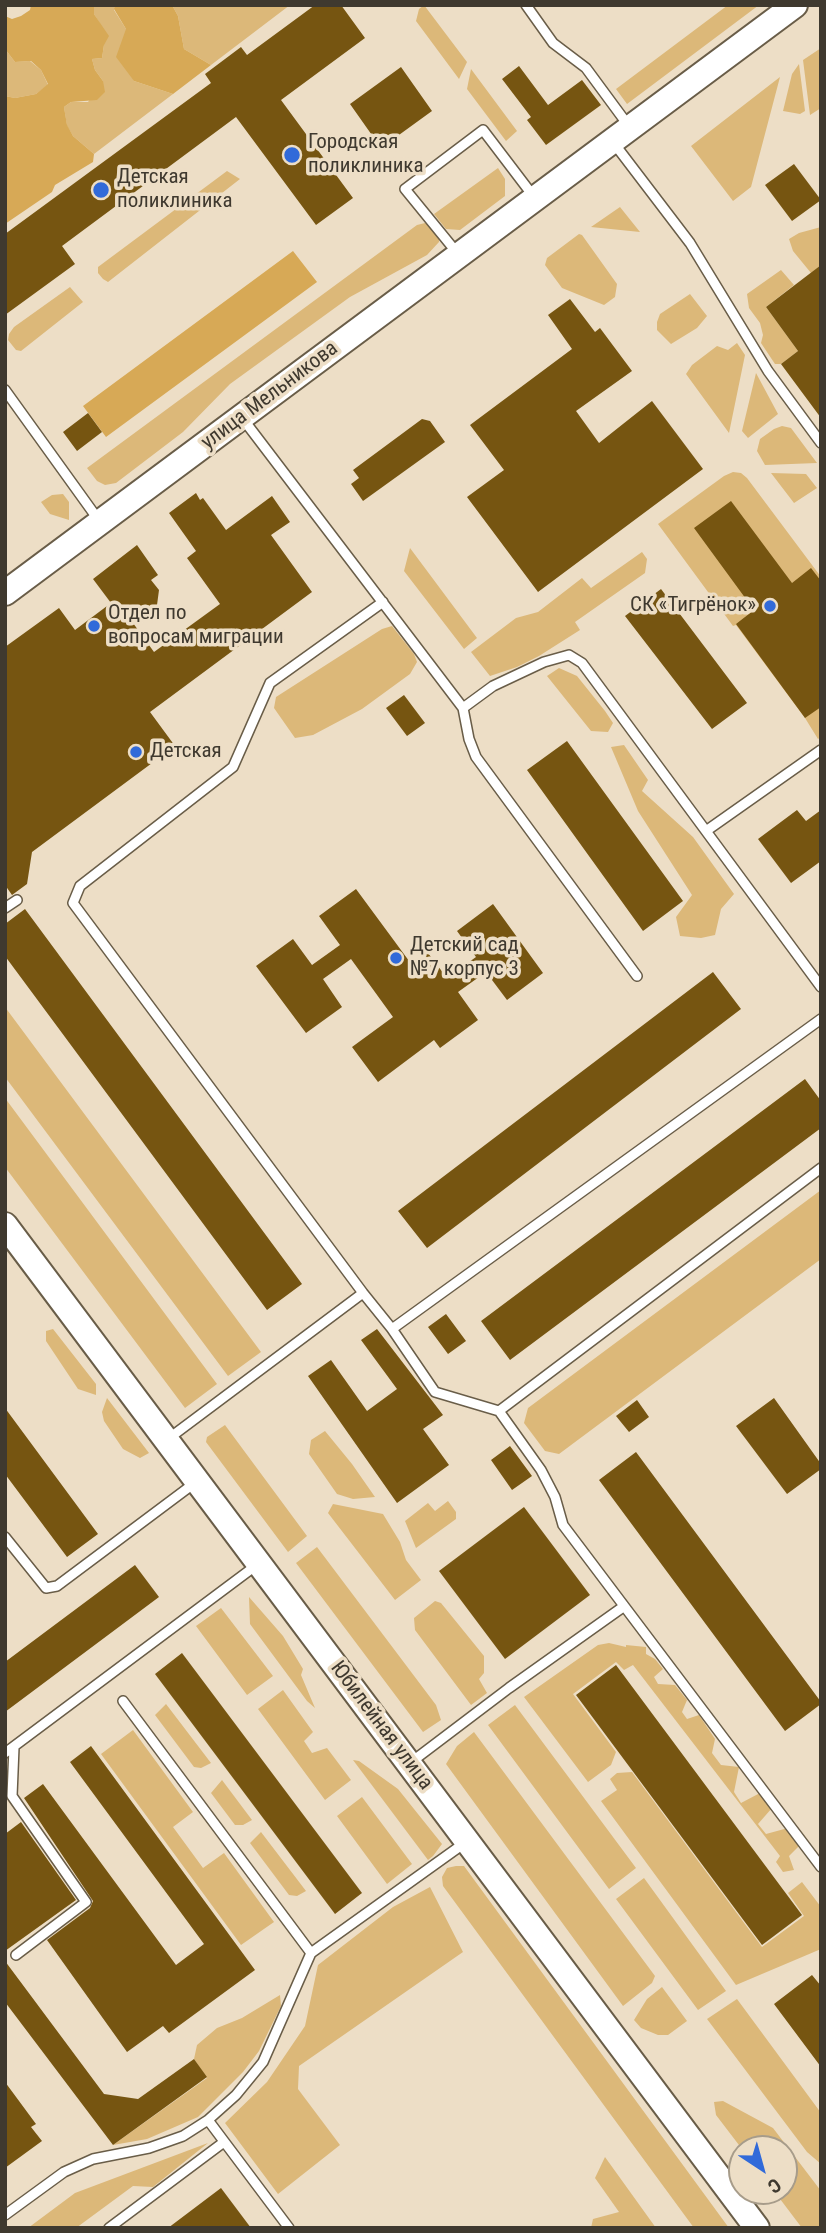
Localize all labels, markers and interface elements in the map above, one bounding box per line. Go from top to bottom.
place label: Городская поликлиника [308,130,424,180]
marker: Городская поликлиника [282,145,302,165]
place label: Детская поликлиника [117,165,233,215]
marker: Детская поликлиника [91,180,111,200]
street label: улица Мельникова [197,336,343,456]
place label: СК «Тигрёнок» [630,593,756,619]
marker: СК «Тигрёнок» [762,598,778,614]
place label: Отдел по вопросам миграции [108,601,284,651]
marker: Отдел по вопросам миграции [86,618,102,634]
place label: Детская [150,739,222,765]
marker: Детская [128,744,144,760]
place label: Детский сад №7 корпус 3 [410,933,519,983]
marker: Детский сад №7 корпус 3 [388,950,404,966]
street label: Юбилейная улица [324,1657,438,1795]
north arrow [728,2135,798,2205]
text: С [763,2173,786,2198]

